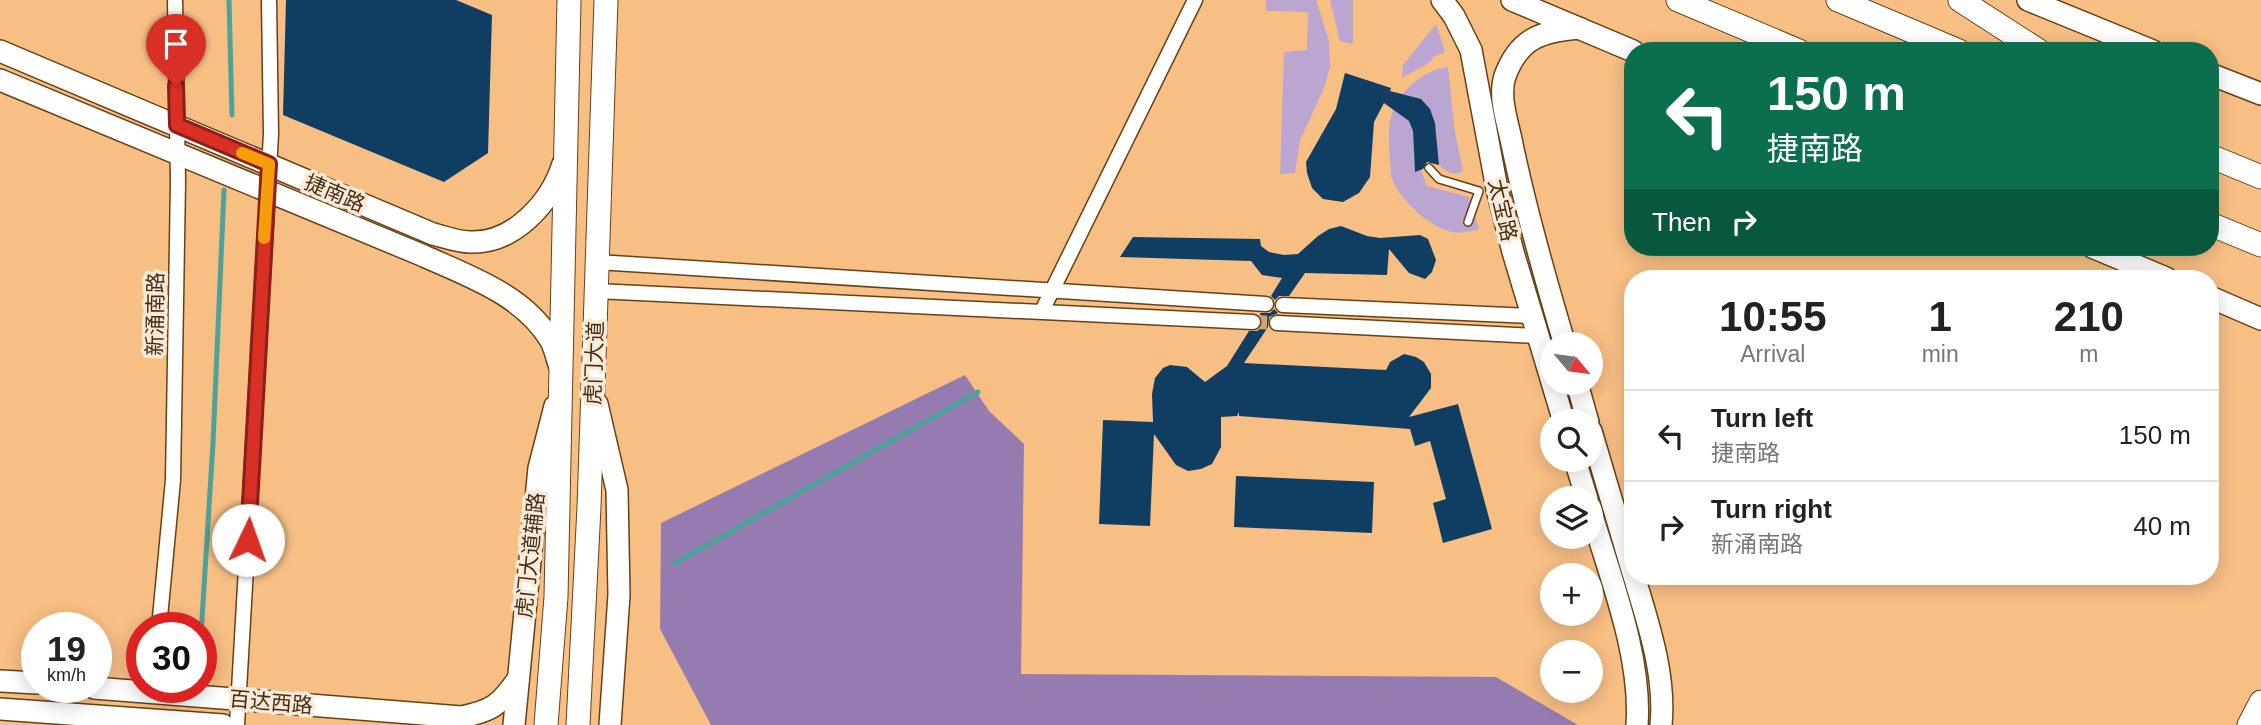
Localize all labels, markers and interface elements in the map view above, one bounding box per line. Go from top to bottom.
pin [146,14,206,86]
icon: arrive [157,25,195,63]
text: 150 m [1767,66,1906,120]
icon: left [1652,70,1743,161]
text: 捷南路 [1767,131,1863,167]
street label: 捷南路 [302,170,368,216]
street label: 太宝路 [1485,177,1521,243]
icon: right [1725,203,1763,241]
text: Then [1652,207,1711,237]
street label: 新涌南路 [143,272,167,356]
text: 10:55 [1719,293,1827,340]
text: 1 [1928,293,1952,340]
text: 210 [2054,293,2124,340]
street label: 虎门大道 [581,321,607,405]
north arrow [1540,332,1603,396]
map controls [1540,332,1603,703]
text: Arrival [1740,341,1805,367]
text: min [1922,341,1959,367]
text: m [2079,341,2098,367]
text: Turn left [1711,403,1813,433]
button: search [1540,409,1603,472]
icon: left [1652,417,1690,455]
text: 150 m [2119,420,2191,450]
text: 捷南路 [1711,440,1780,466]
button: layers [1540,486,1603,549]
street label: 虎门大道辅路 [512,491,548,619]
text: Turn right [1711,494,1832,524]
position arrow [211,503,285,577]
icon: right [1652,508,1690,546]
text: 40 m [2133,511,2191,541]
text: 新涌南路 [1711,531,1803,557]
button: + [1540,563,1603,626]
speed limit sign: 30 [126,612,217,703]
text: 19 [47,629,86,668]
button: − [1540,640,1603,703]
text: km/h [47,665,86,685]
street label: 百达西路 [228,687,314,717]

